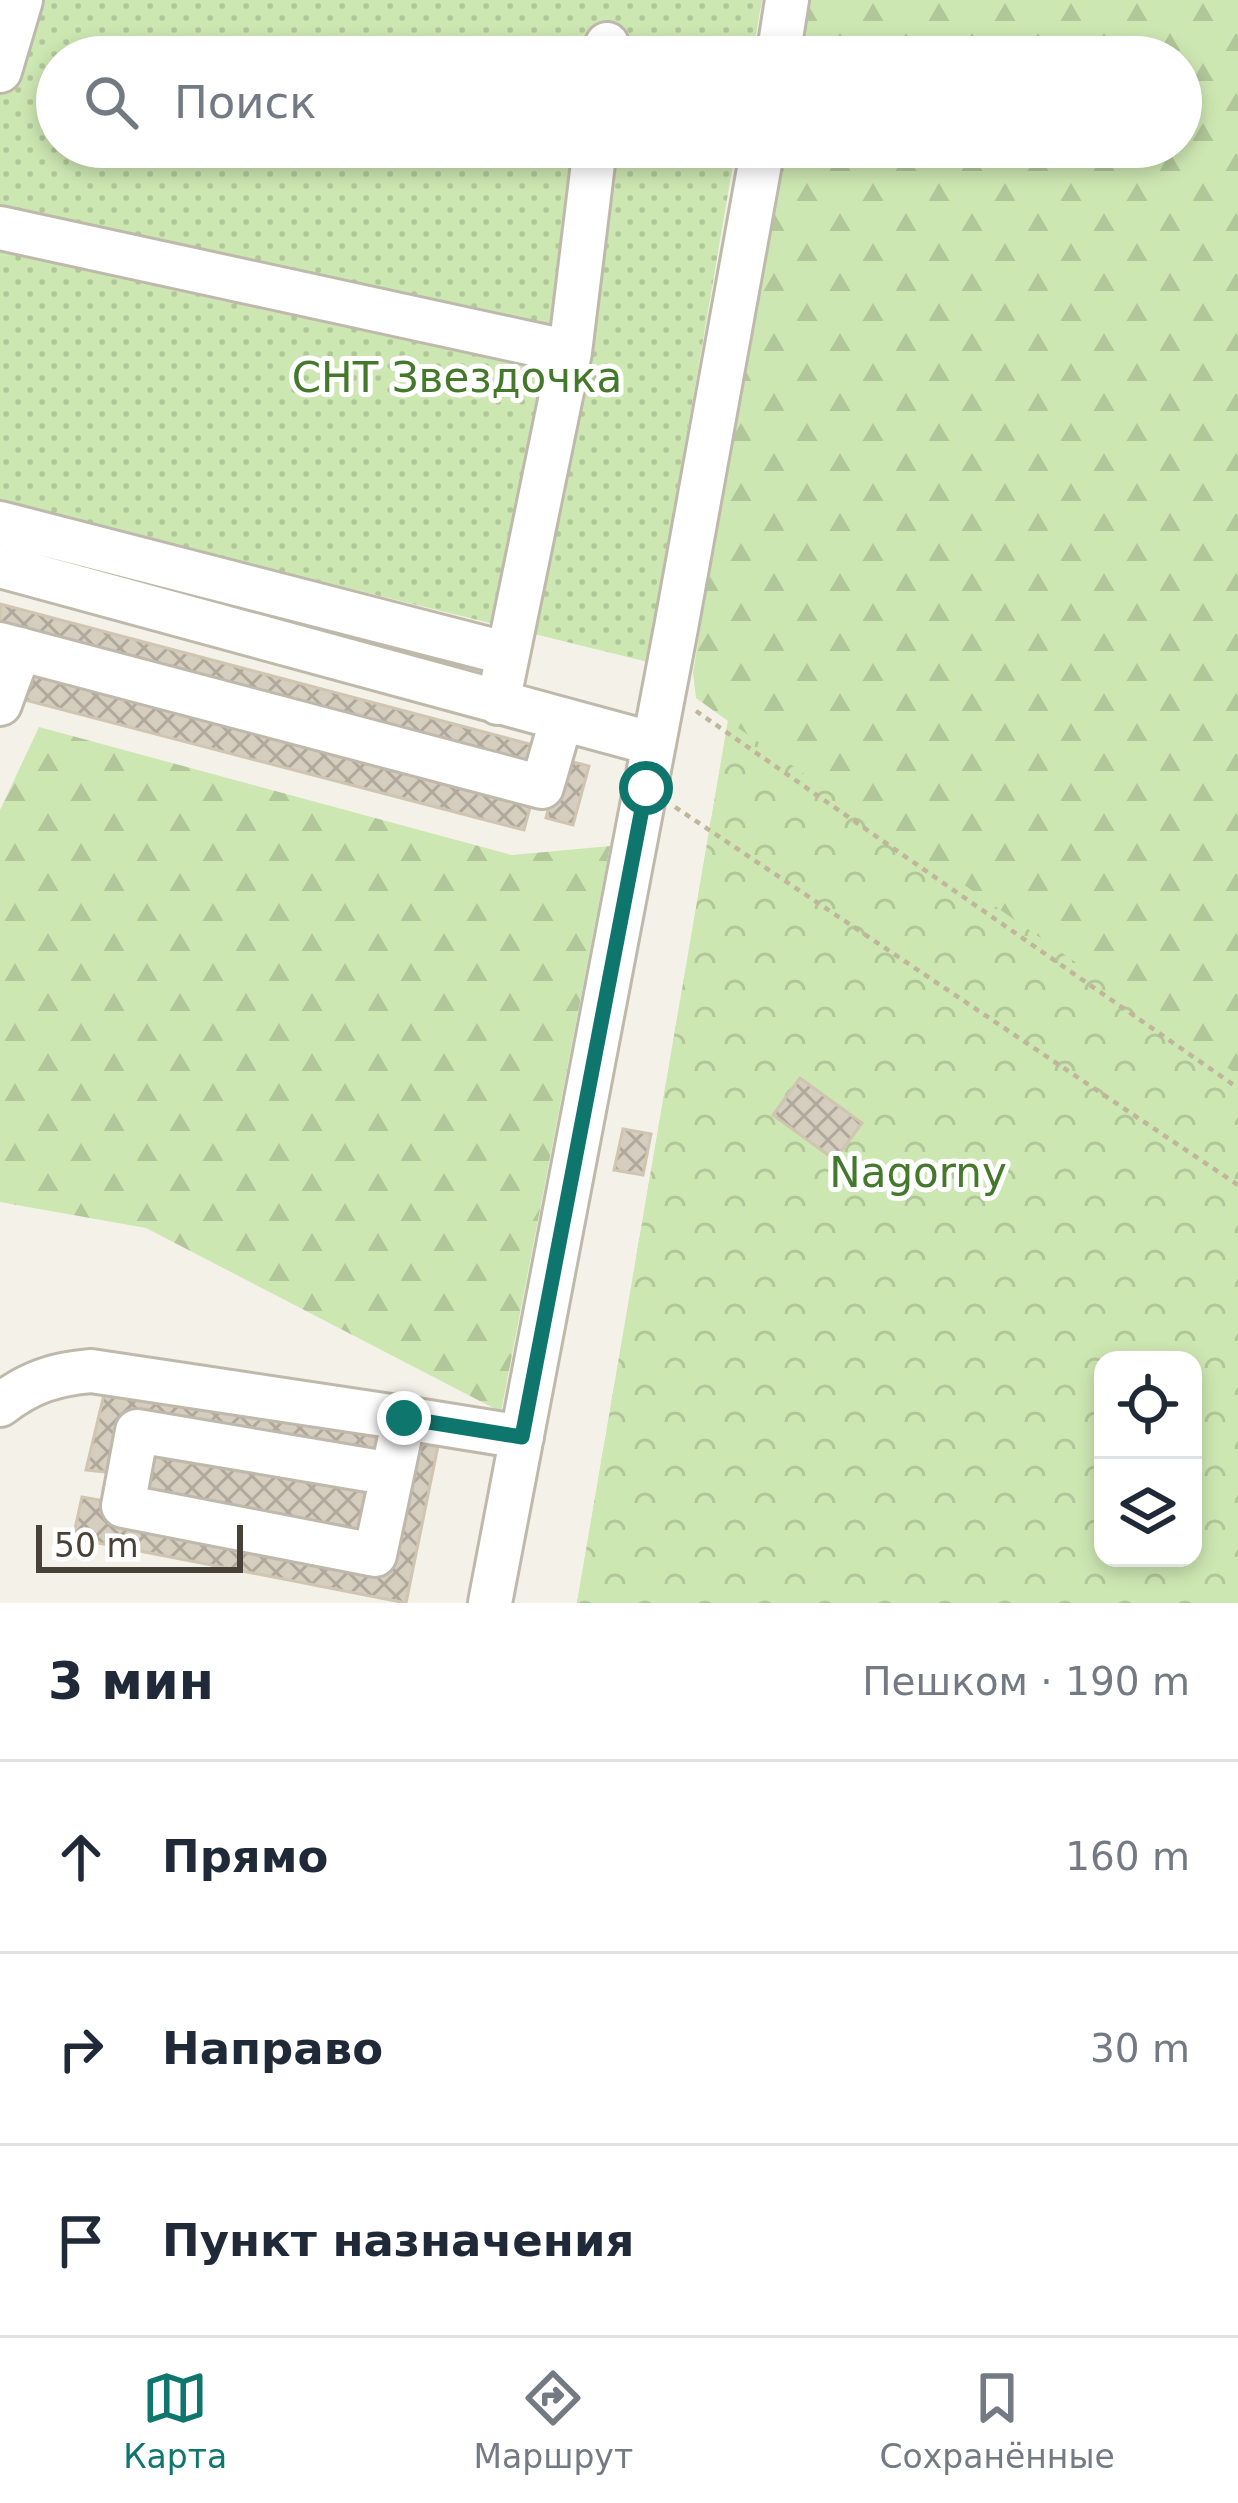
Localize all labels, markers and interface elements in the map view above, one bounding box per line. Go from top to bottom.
search box [36,36,1202,168]
icon: search [78,69,144,135]
text: Поиск [174,76,317,129]
park label: СНТ Звездочка [292,353,622,402]
route start [619,761,673,815]
park label: Nagorny [829,1148,1007,1197]
map controls [1094,1351,1202,1567]
button: locate [1094,1351,1202,1459]
route end [377,1391,431,1445]
button: layers [1094,1459,1202,1567]
scale bar [36,1519,243,1572]
text: 50 m [54,1526,139,1565]
text: 3 мин [48,1652,214,1711]
text: Пешком · 190 m [862,1659,1190,1704]
icon: ahead [48,1824,114,1890]
text: Прямо [162,1830,328,1883]
text: 160 m [1065,1834,1190,1879]
icon: right [48,2016,114,2082]
text: Направо [162,2022,383,2075]
text: 30 m [1090,2026,1190,2071]
icon: arrive [48,2208,114,2274]
text: Пункт назначения [162,2214,634,2267]
tab: Карта [123,2365,227,2476]
tab: Маршрут [474,2365,633,2476]
tab: Сохранённые [879,2365,1115,2476]

